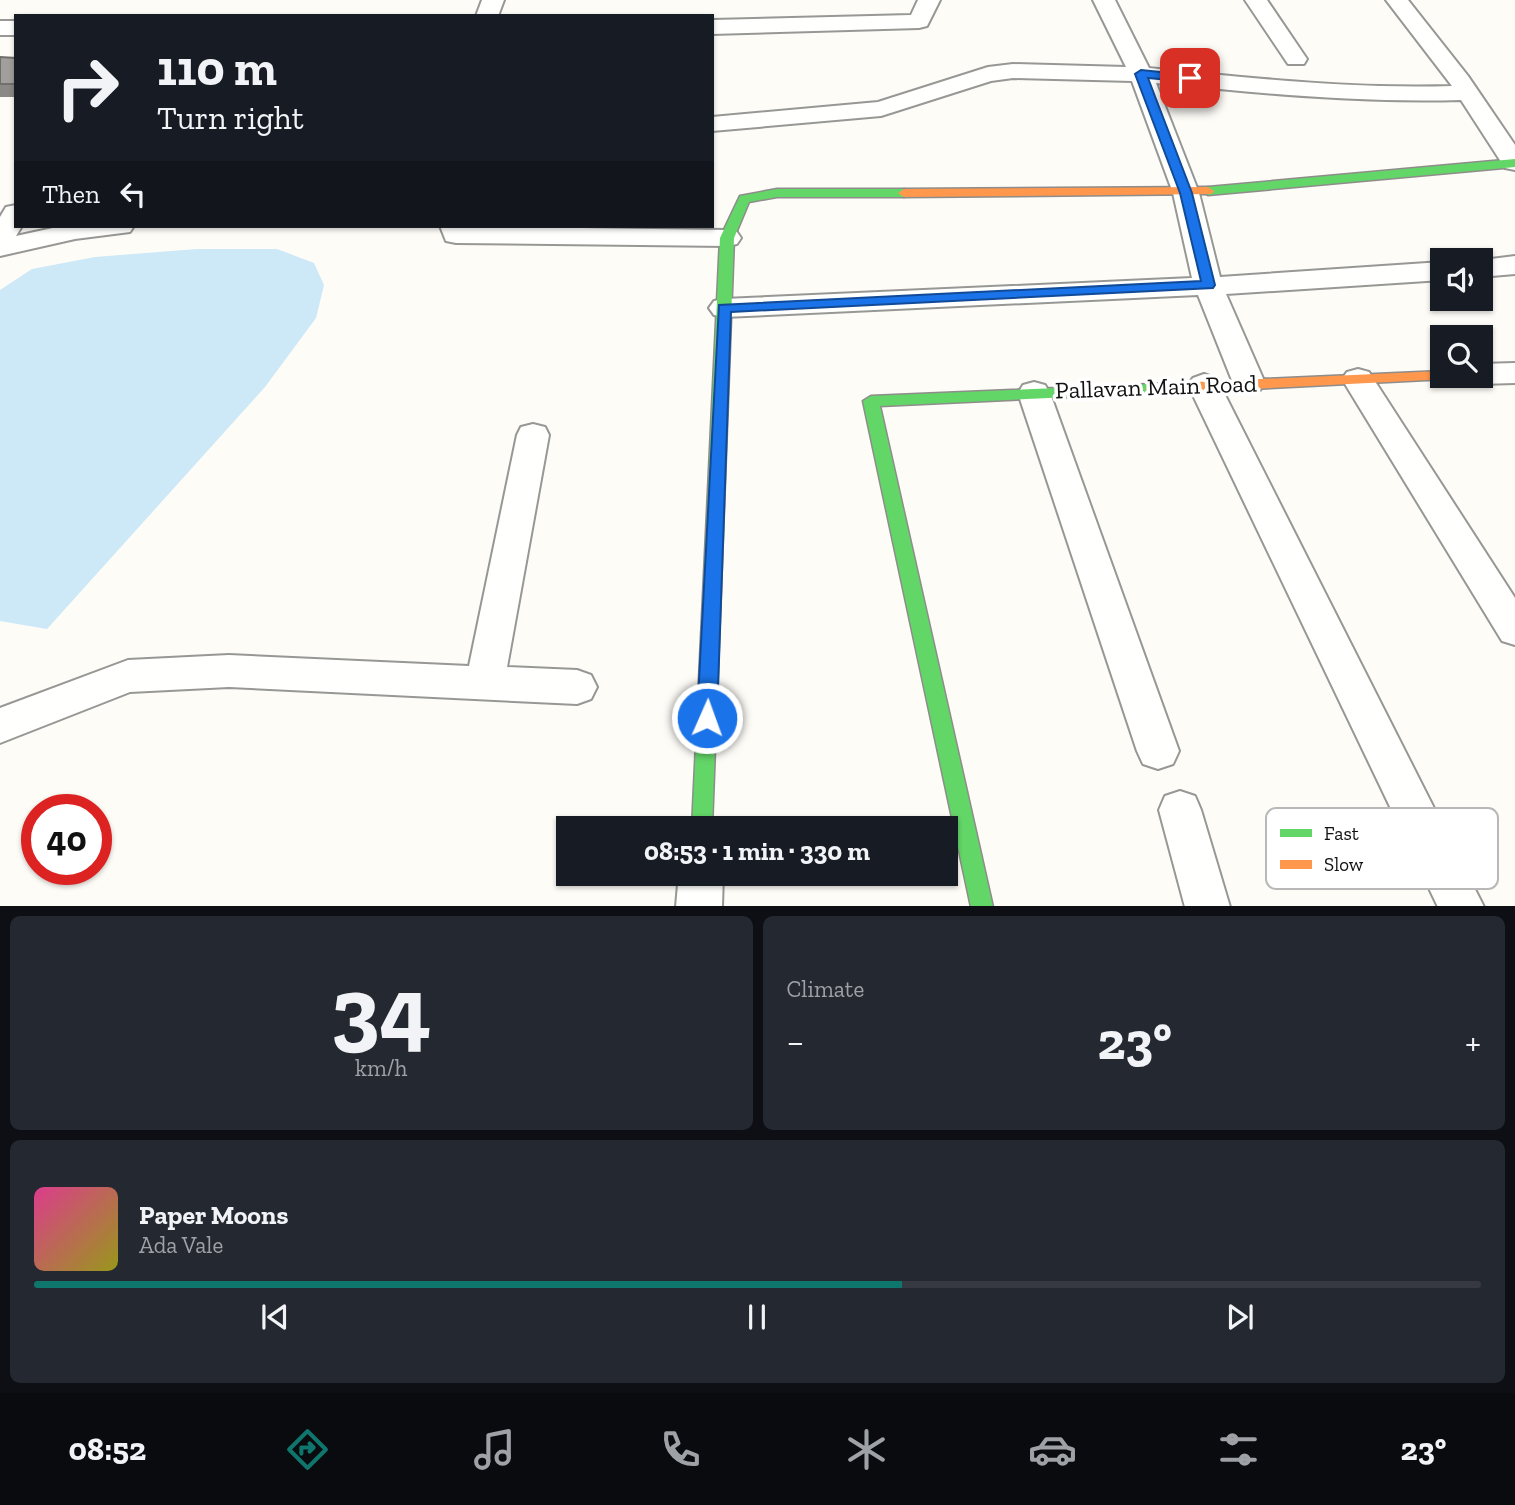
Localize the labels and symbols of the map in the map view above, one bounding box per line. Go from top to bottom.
pin [1160,48,1220,108]
street label: Pallavan Main Road [1054,368,1257,405]
position arrow [670,681,744,755]
speed limit sign: 40 [21,794,112,885]
legend [1266,808,1498,889]
text: Fast [1324,822,1359,845]
text: Slow [1324,853,1364,876]

